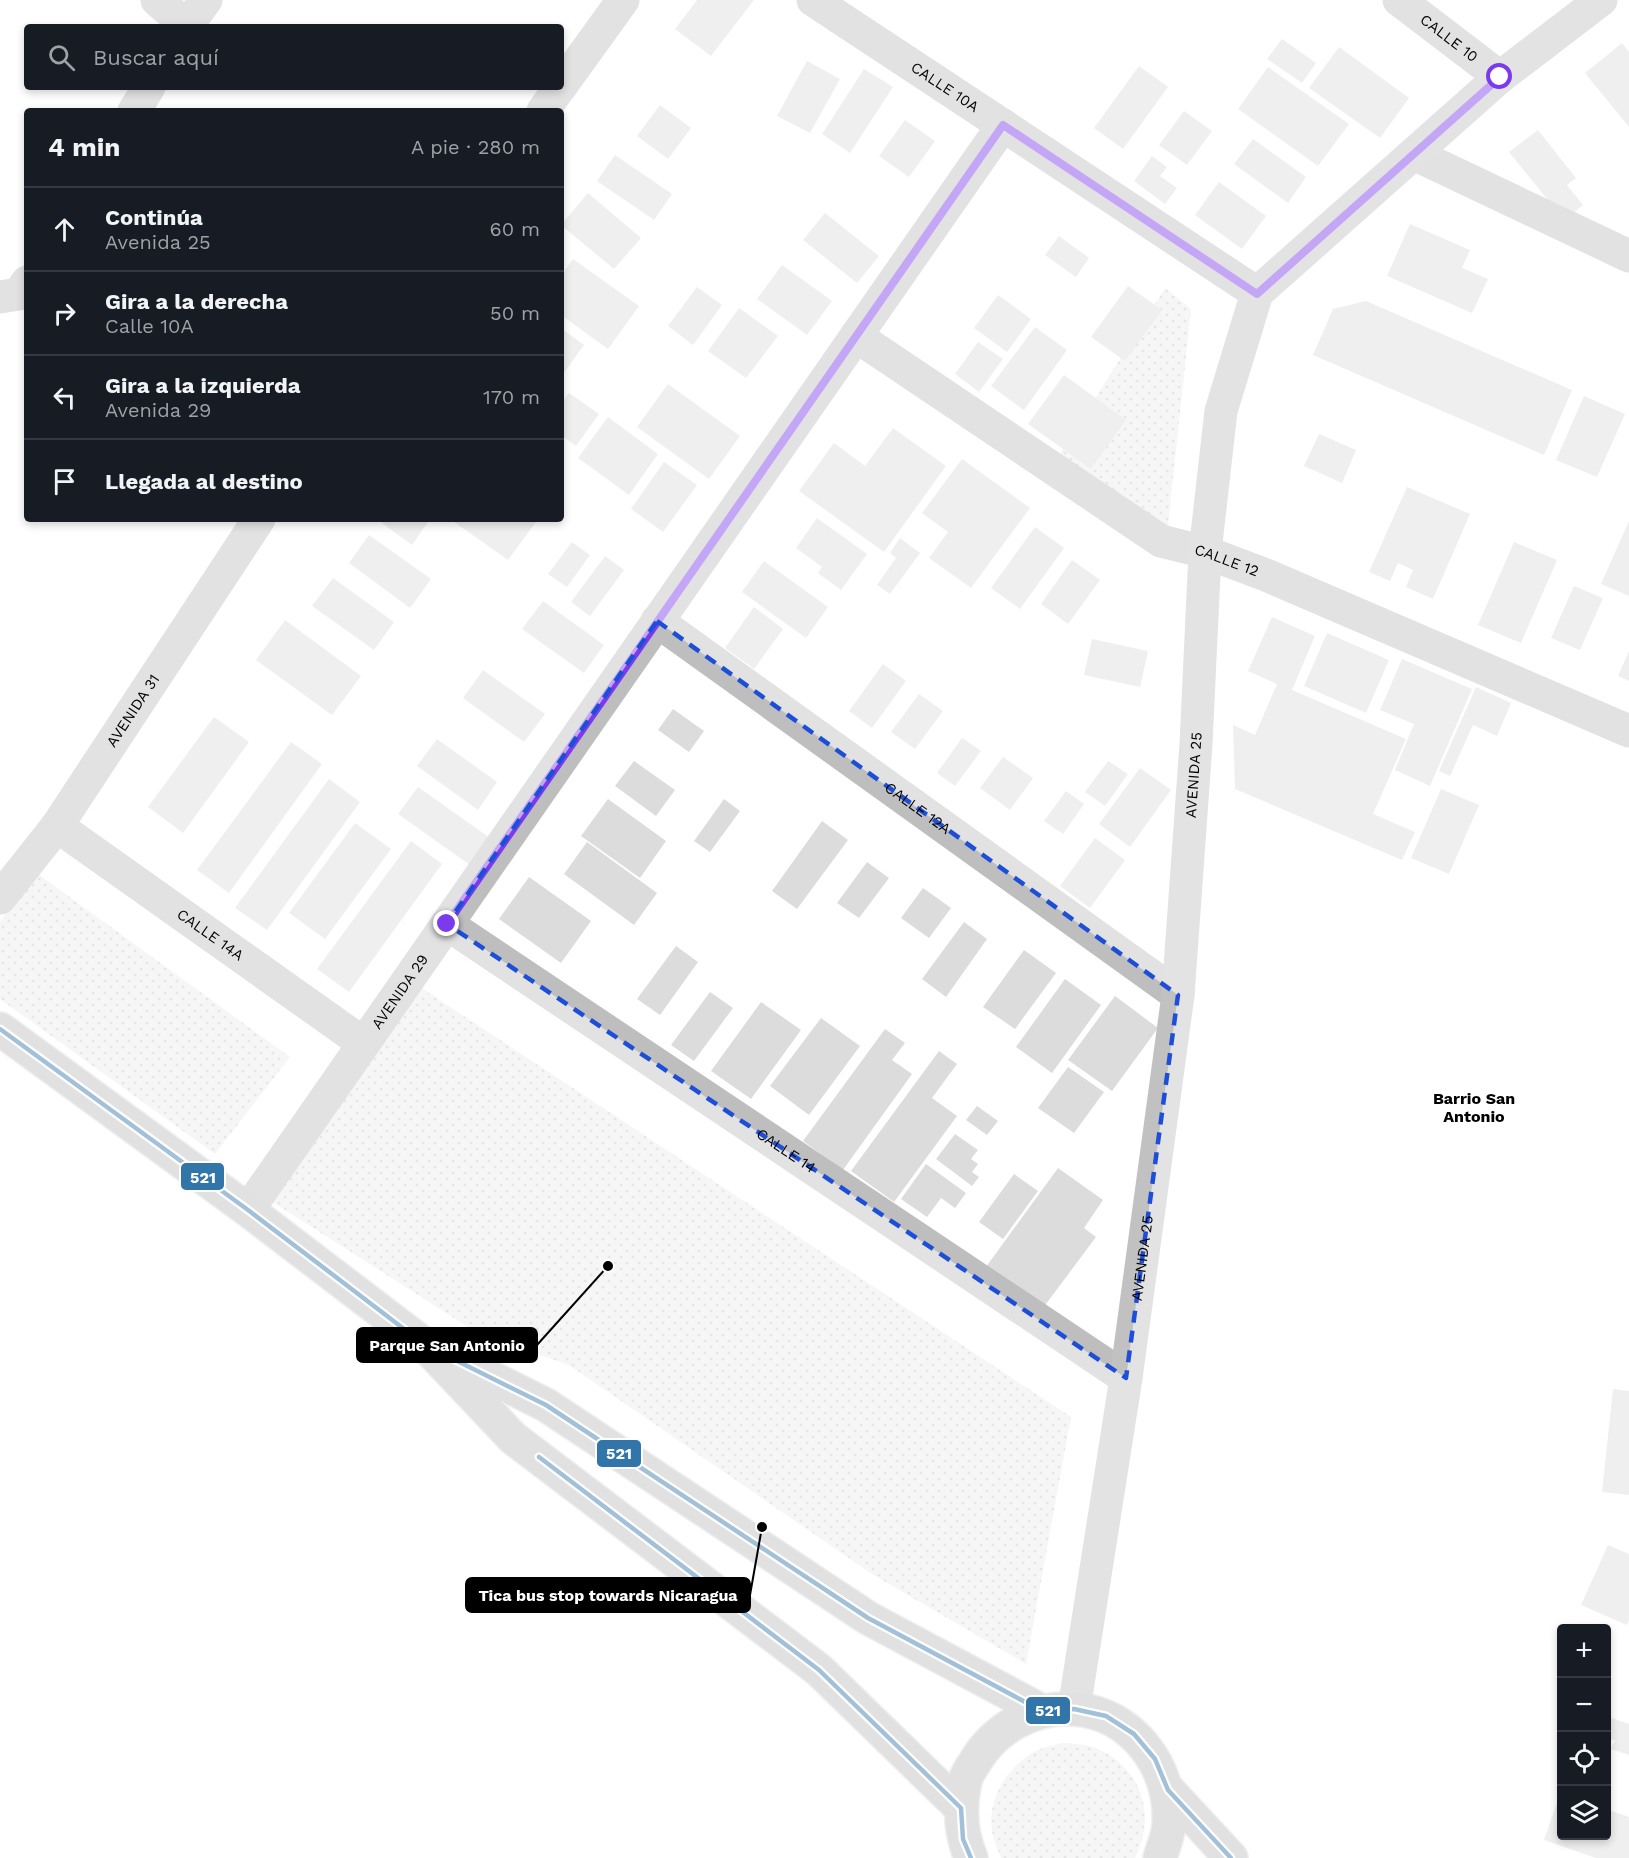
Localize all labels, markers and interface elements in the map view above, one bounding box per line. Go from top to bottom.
street label: CALLE 10 [1417,10,1482,66]
search box [24,24,564,90]
icon: search [45,41,78,74]
text: Buscar aquí [93,45,219,70]
street label: CALLE 10A [907,58,982,116]
route start [1486,63,1512,89]
text: 4 min [48,132,120,162]
text: A pie · 280 m [411,135,540,159]
text: Continúa [105,205,203,230]
icon: ahead [48,213,81,246]
text: 60 m [490,217,540,241]
text: Avenida 25 [105,230,211,254]
text: Gira a la derecha [105,289,288,314]
icon: right [48,297,81,330]
text: 50 m [490,301,540,325]
text: Calle 10A [105,314,194,338]
text: Gira a la izquierda [105,373,301,398]
icon: left [48,381,81,414]
text: 170 m [483,385,540,409]
text: Avenida 29 [105,398,211,422]
icon: arrive [48,465,81,498]
text: Llegada al destino [105,469,303,494]
street label: CALLE 12 [1193,541,1261,580]
street label: AVENIDA 31 [103,671,163,750]
street label: AVENIDA 25 [1182,732,1206,819]
street label: CALLE 12A [881,778,954,838]
street label: CALLE 14A [174,905,247,965]
route end [433,910,459,936]
street label: AVENIDA 29 [368,951,432,1032]
district label: Barrio San Antonio [1433,1089,1515,1126]
street label: CALLE 14 [753,1125,819,1177]
line badge: 521 [180,1162,225,1191]
text: 521 [190,1168,216,1187]
street label: AVENIDA 25 [1128,1214,1157,1302]
callout: Parque San Antonio [357,1328,537,1362]
text: Parque San Antonio [369,1336,525,1355]
line badge: 521 [596,1439,642,1468]
text: 521 [606,1444,632,1463]
callout: Tica bus stop towards Nicaragua [466,1578,750,1612]
text: Tica bus stop towards Nicaragua [478,1586,738,1605]
map controls [1557,1624,1611,1840]
button: + [1557,1624,1611,1678]
button: − [1557,1678,1611,1732]
line badge: 521 [1025,1696,1071,1725]
text: 521 [1035,1701,1061,1720]
button: locate [1557,1732,1611,1786]
button: layers [1557,1786,1611,1840]

